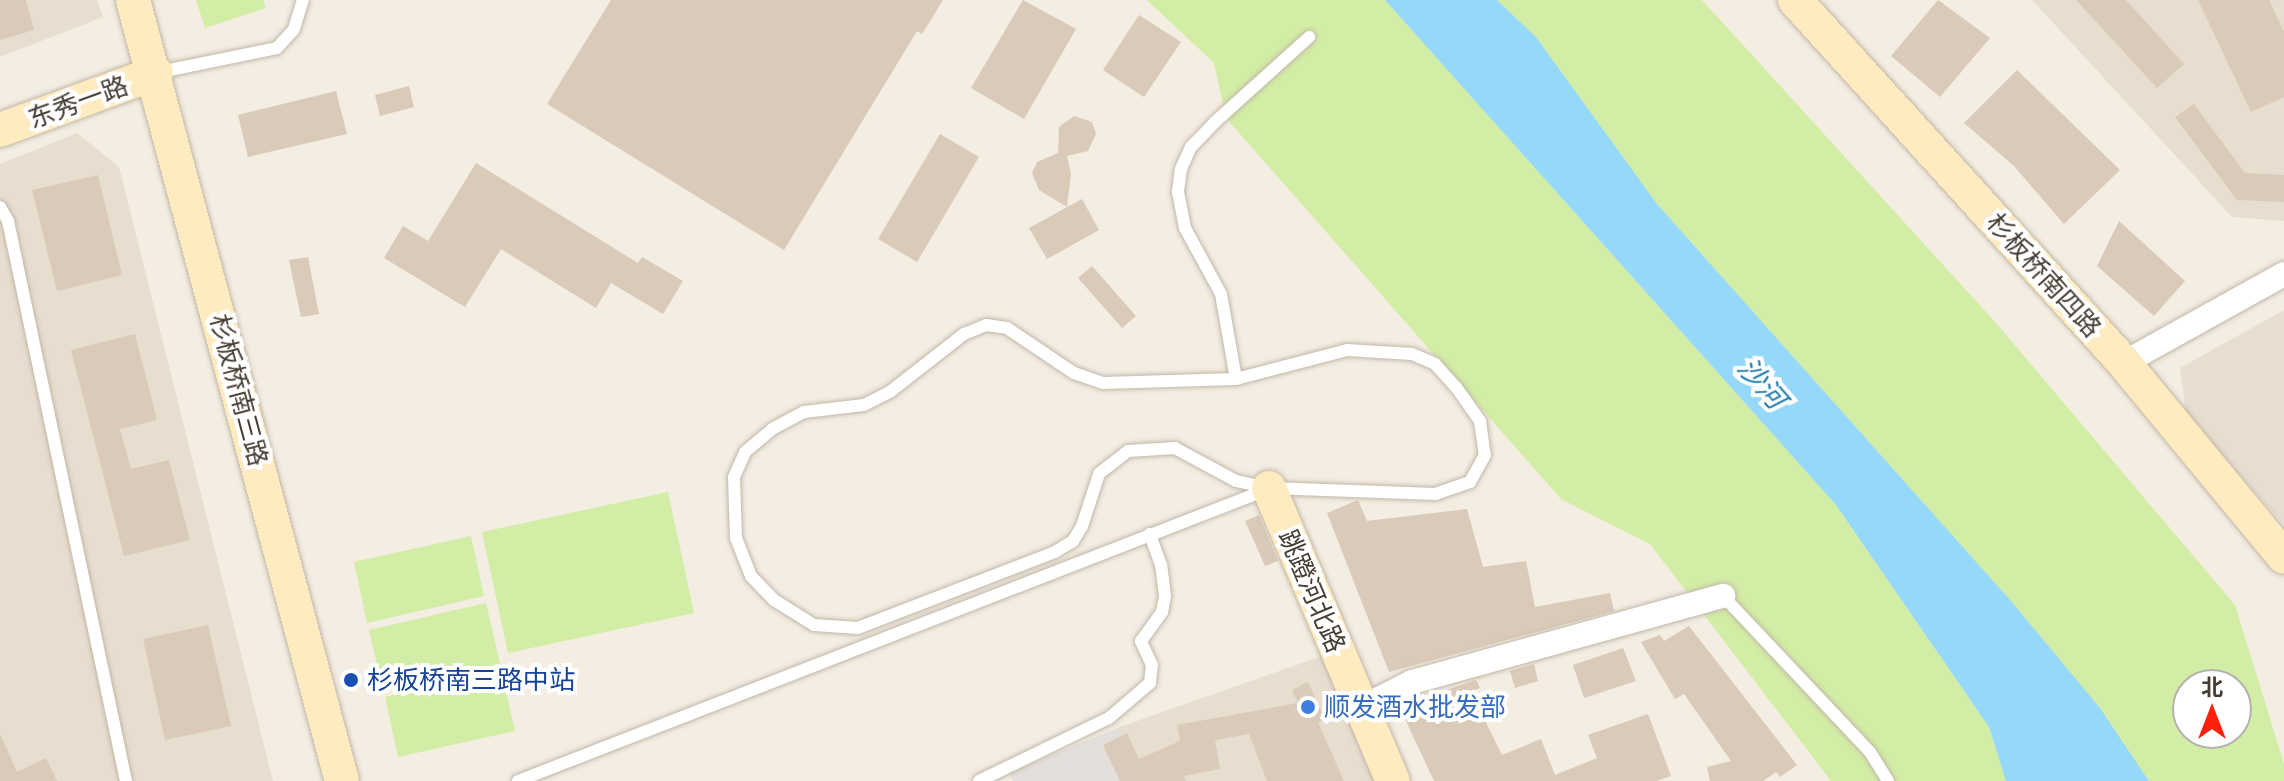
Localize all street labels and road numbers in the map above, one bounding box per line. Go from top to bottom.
street label: 东秀一路 [24,70,132,134]
street label: 杉板桥南四路 [1980,207,2108,343]
street label: 杉板桥南三路 [204,311,274,469]
street label: 跳蹬河北路 [1272,525,1352,657]

